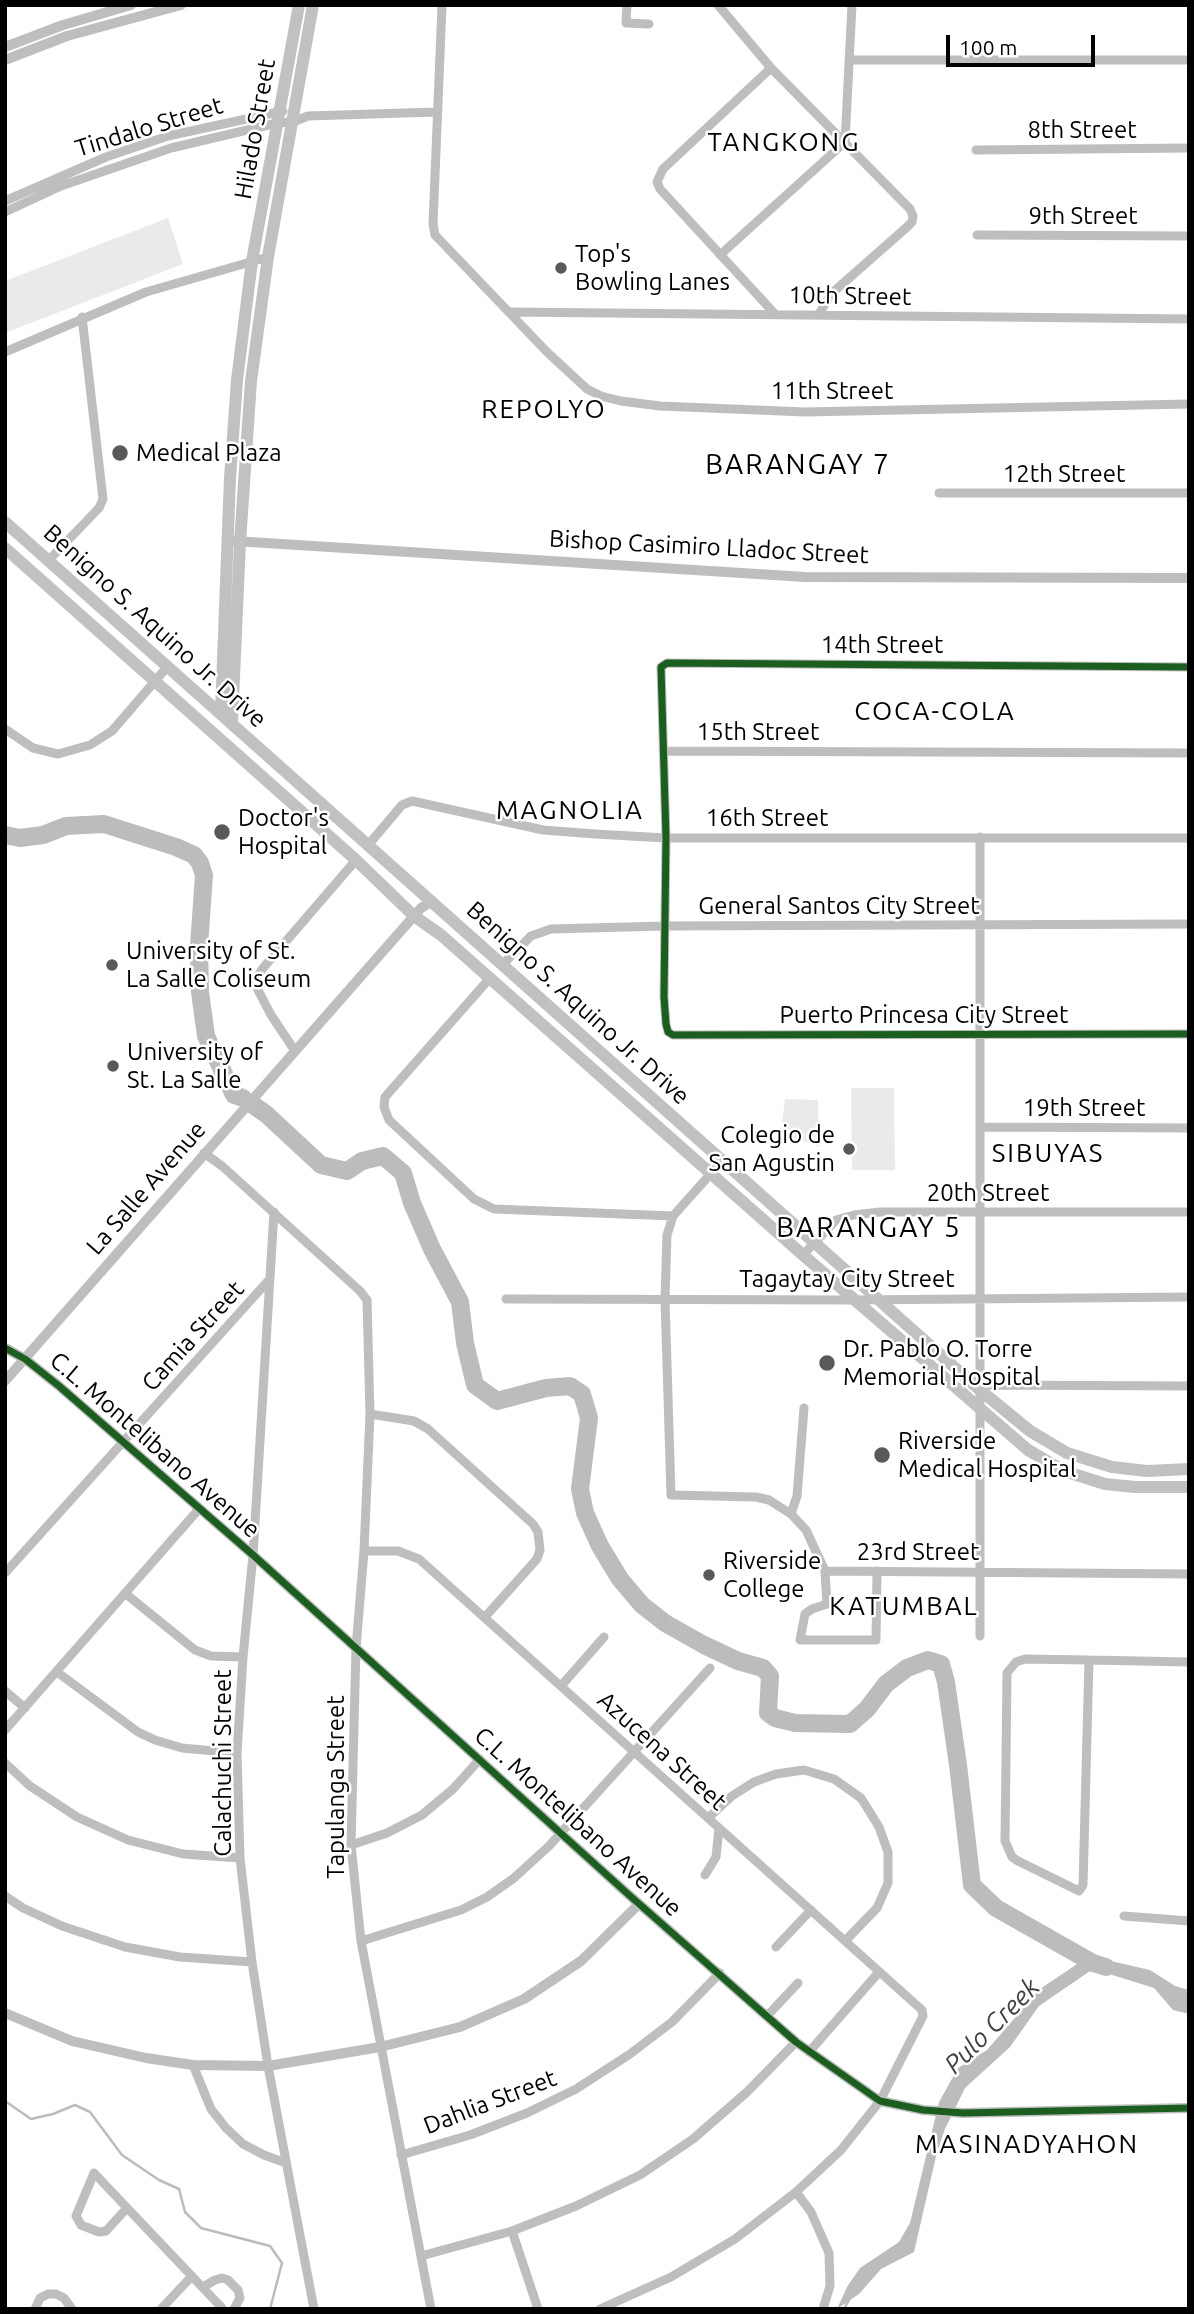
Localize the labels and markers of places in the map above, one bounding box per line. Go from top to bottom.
place label: Top's Bowling Lanes [575,240,730,296]
marker: Top's Bowling Lanes [553,260,569,276]
place label: Medical Plaza [136,439,282,467]
marker: Medical Plaza [110,443,130,463]
place label: Doctor's Hospital [238,804,329,860]
marker: Doctor's Hospital [212,822,232,842]
place label: University of St. La Salle Coliseum [126,937,311,993]
marker: University of St. La Salle Coliseum [104,957,120,973]
place label: University of St. La Salle [127,1038,263,1094]
marker: University of St. La Salle [105,1058,121,1074]
place label: Colegio de San Agustin [708,1121,835,1177]
marker: Colegio de San Agustin [841,1141,857,1157]
place label: Dr. Pablo O. Torre Memorial Hospital [843,1335,1040,1391]
marker: Dr. Pablo O. Torre Memorial Hospital [817,1353,837,1373]
place label: Riverside Medical Hospital [898,1427,1076,1483]
marker: Riverside Medical Hospital [872,1445,892,1465]
place label: Riverside College [723,1547,821,1603]
marker: Riverside College [701,1567,717,1583]

